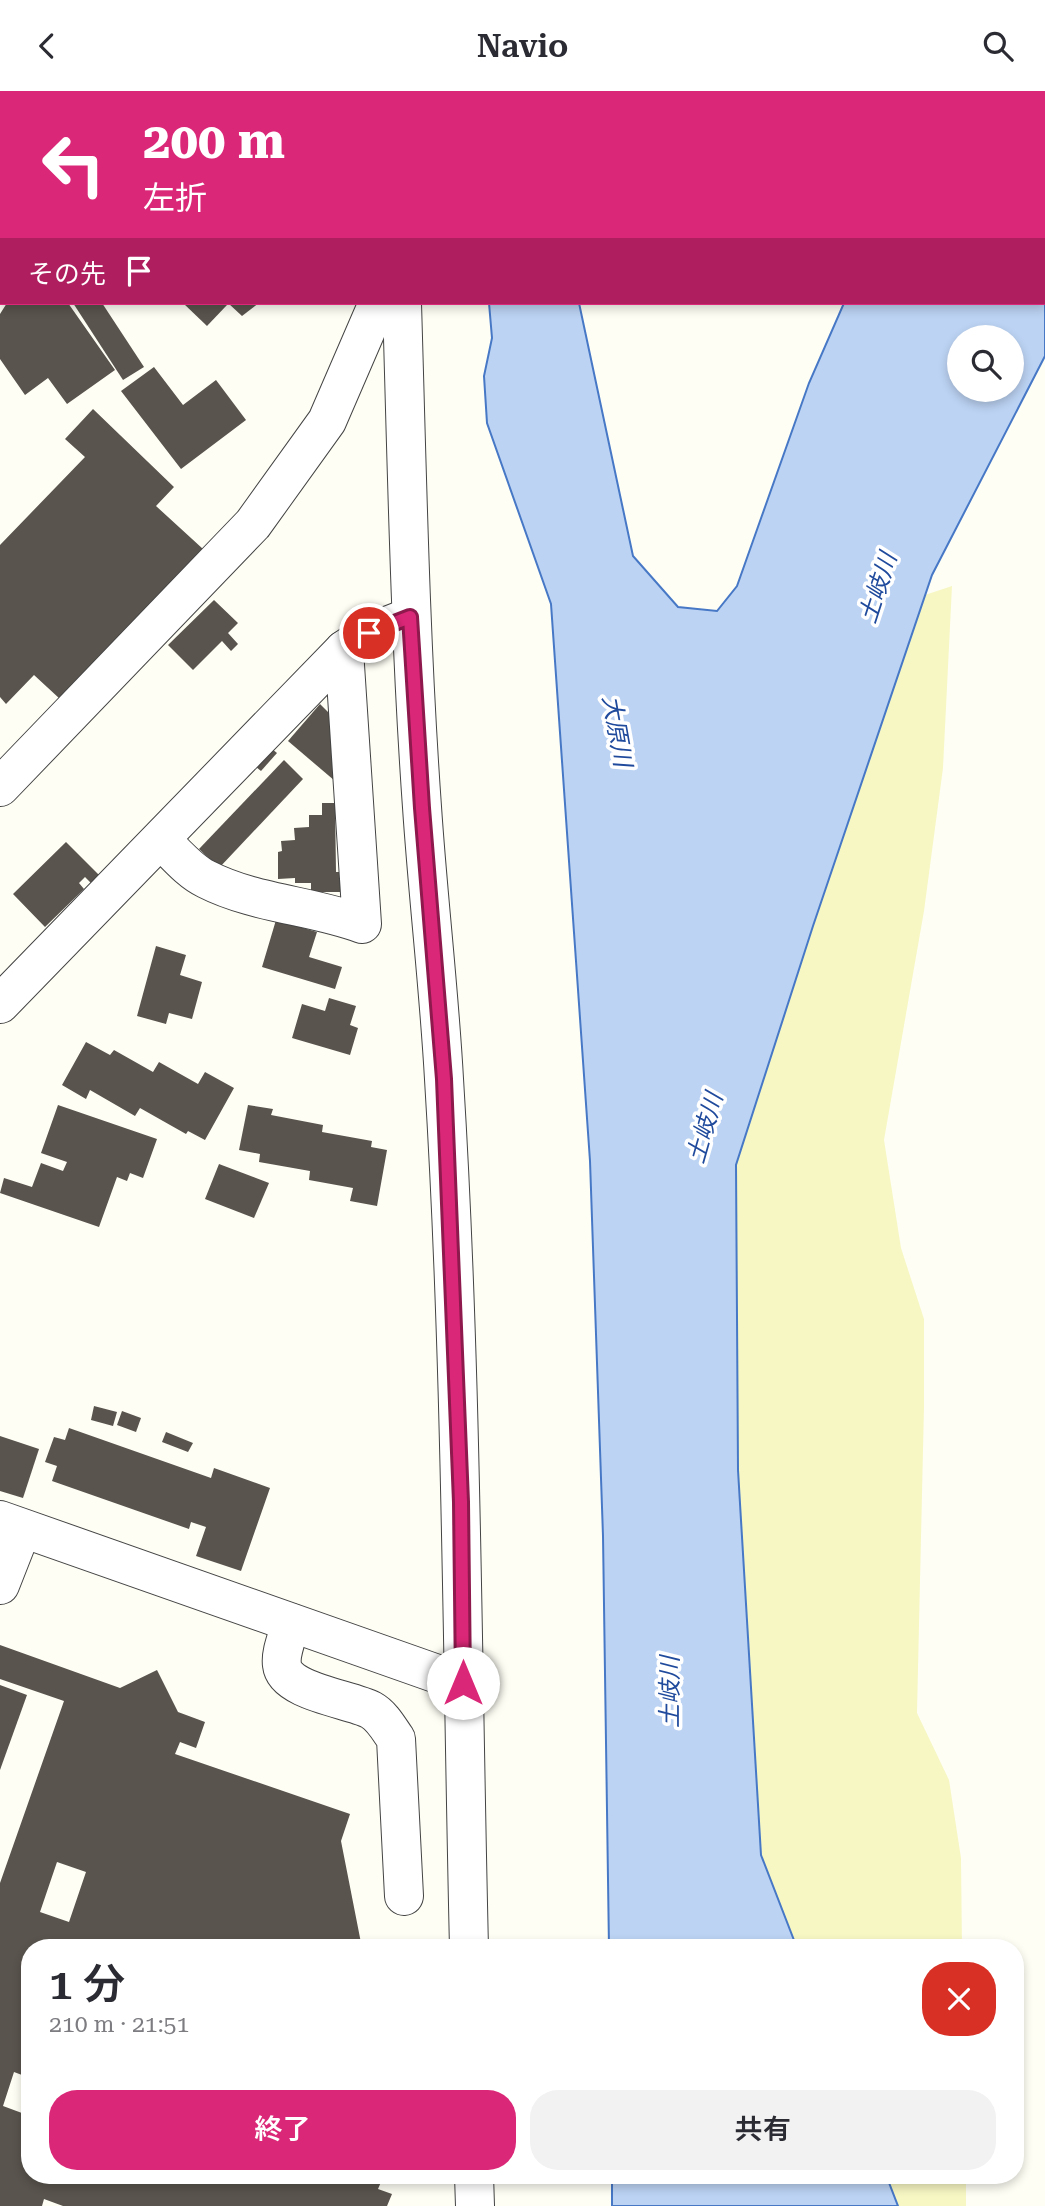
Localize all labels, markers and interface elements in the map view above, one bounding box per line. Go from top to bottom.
icon: back [28,27,66,65]
text: Navio [477,27,568,65]
icon: search [979,27,1017,65]
text: 200 m [143,113,285,170]
icon: left [28,119,119,210]
text: 左折 [143,179,207,217]
icon: arrive [120,252,158,290]
text: その先 [28,259,106,289]
map controls [947,325,1024,402]
button: search [947,325,1024,402]
water label: 土岐川 [854,547,903,627]
pin [339,603,399,663]
icon: arrive [350,614,388,652]
water label: 大原川 [597,693,638,772]
water label: 土岐川 [682,1087,729,1166]
position arrow [426,1646,500,1720]
water label: 土岐川 [656,1653,684,1728]
text: 1 分 [49,1960,125,2009]
button: close [922,1962,996,2036]
text: 210 m · 21:51 [49,2011,189,2038]
button: 終了 [49,2090,516,2170]
button: 共有 [530,2090,996,2170]

